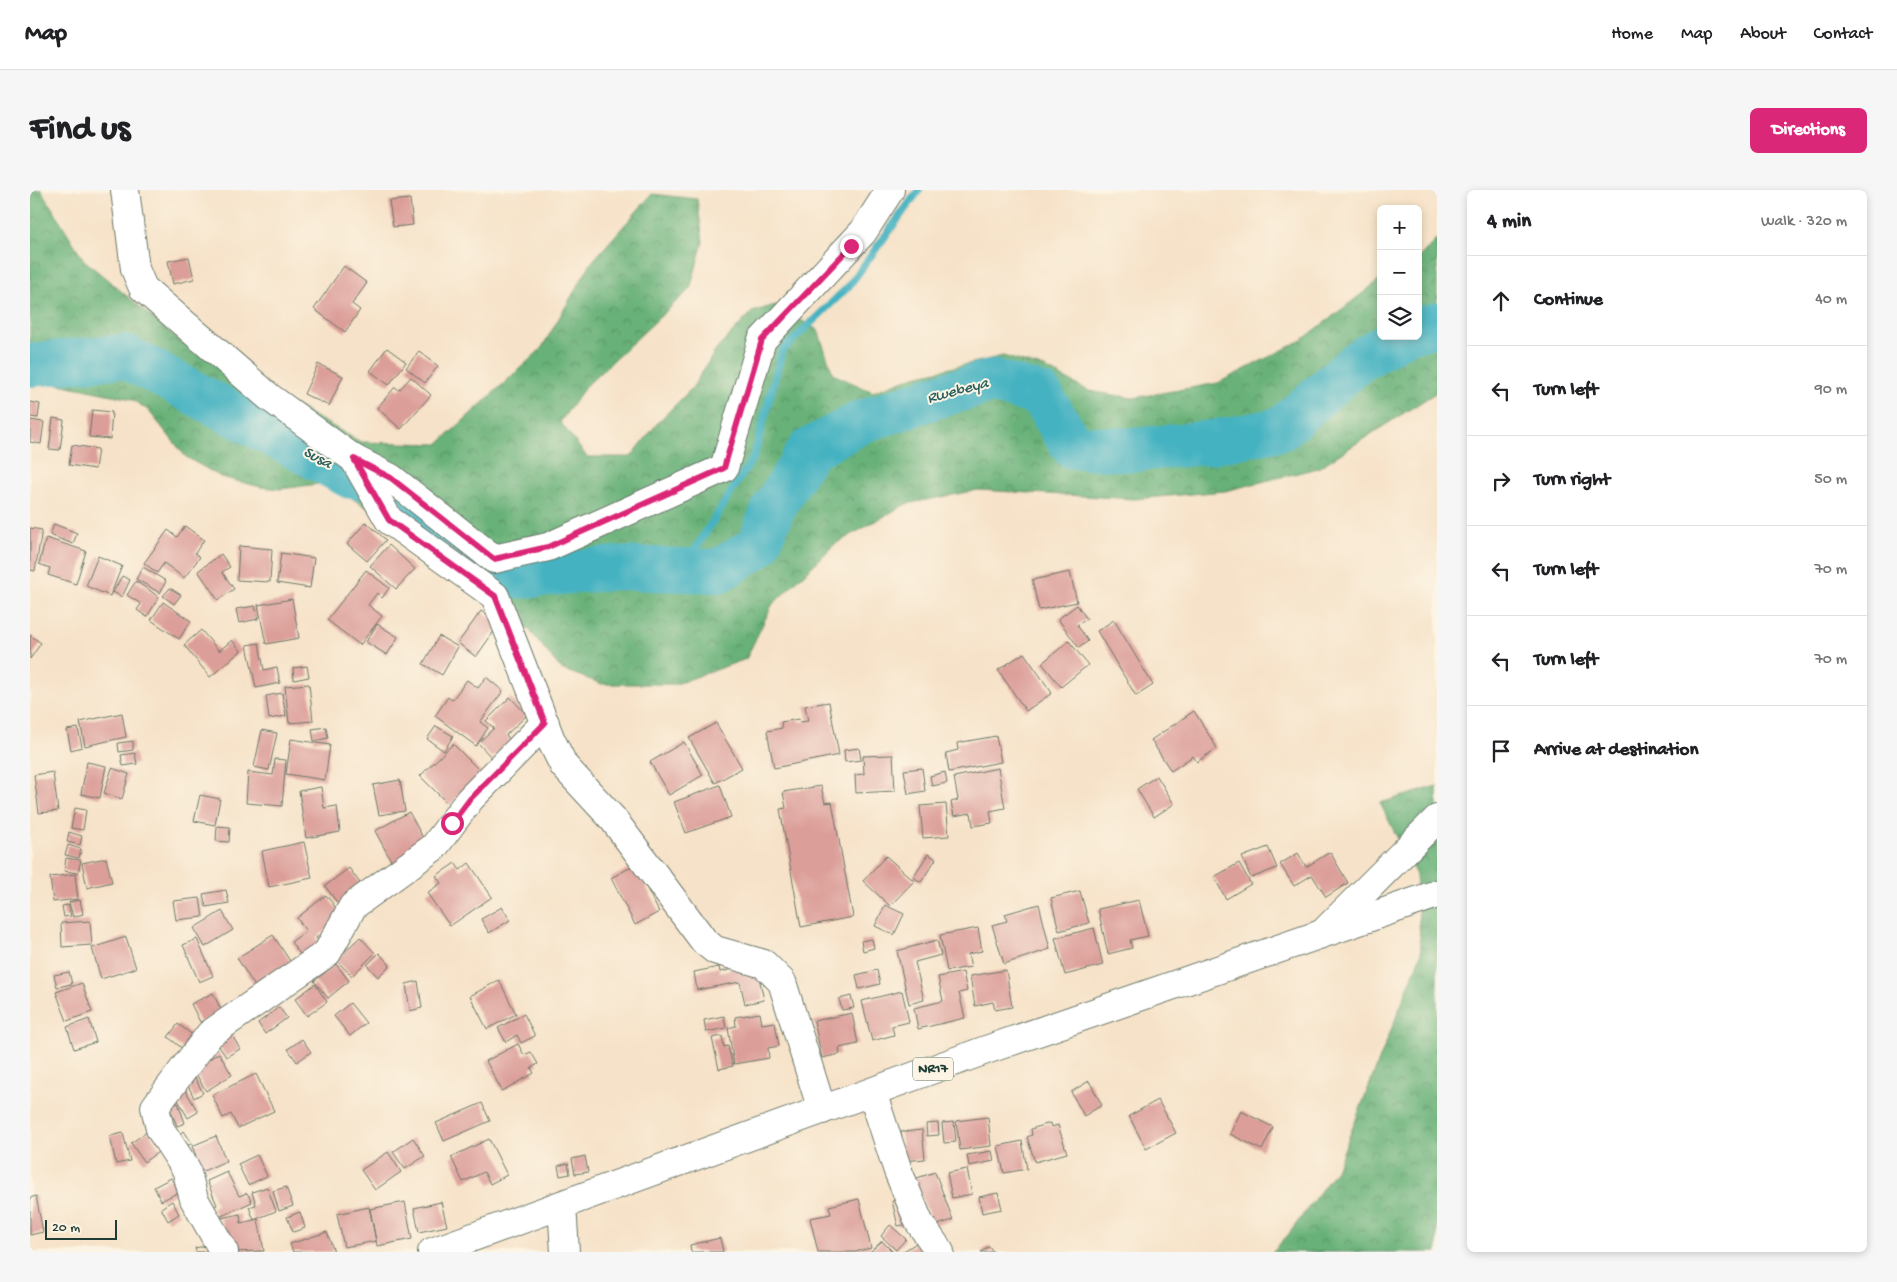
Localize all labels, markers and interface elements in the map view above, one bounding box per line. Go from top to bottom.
text: Map [25,20,67,49]
text: Home [1611,24,1653,45]
text: Map [1681,24,1712,45]
text: About [1740,24,1786,45]
text: Contact [1814,24,1872,45]
button: Directions [1750,108,1867,153]
text: Find us [30,110,130,151]
map controls [1377,205,1422,340]
button: + [1377,205,1422,250]
text: 4 min [1487,210,1531,235]
text: Walk · 320 m [1761,213,1847,232]
route end [840,235,863,258]
button: − [1377,250,1422,295]
icon: ahead [1487,287,1515,315]
text: Continue [1534,289,1603,312]
text: 40 m [1815,291,1847,310]
button: layers [1377,295,1422,340]
water label: Rwebeya [925,374,992,409]
icon: left [1487,377,1515,405]
text: Turn left [1534,379,1598,402]
text: 90 m [1815,381,1847,400]
water label: Susa [299,444,336,475]
icon: right [1487,467,1515,495]
text: Turn right [1534,469,1610,492]
text: 50 m [1814,471,1847,490]
icon: left [1487,557,1515,585]
text: Turn left [1534,559,1598,582]
text: 70 m [1814,561,1847,580]
icon: left [1487,647,1515,675]
text: Turn left [1534,649,1598,672]
text: 70 m [1814,651,1847,670]
icon: arrive [1487,737,1515,765]
text: Arrive at destination [1534,739,1698,762]
route start [441,812,464,835]
road number: NR17 [913,1058,953,1081]
scale bar [45,1217,118,1240]
text: 20 m [52,1220,80,1237]

